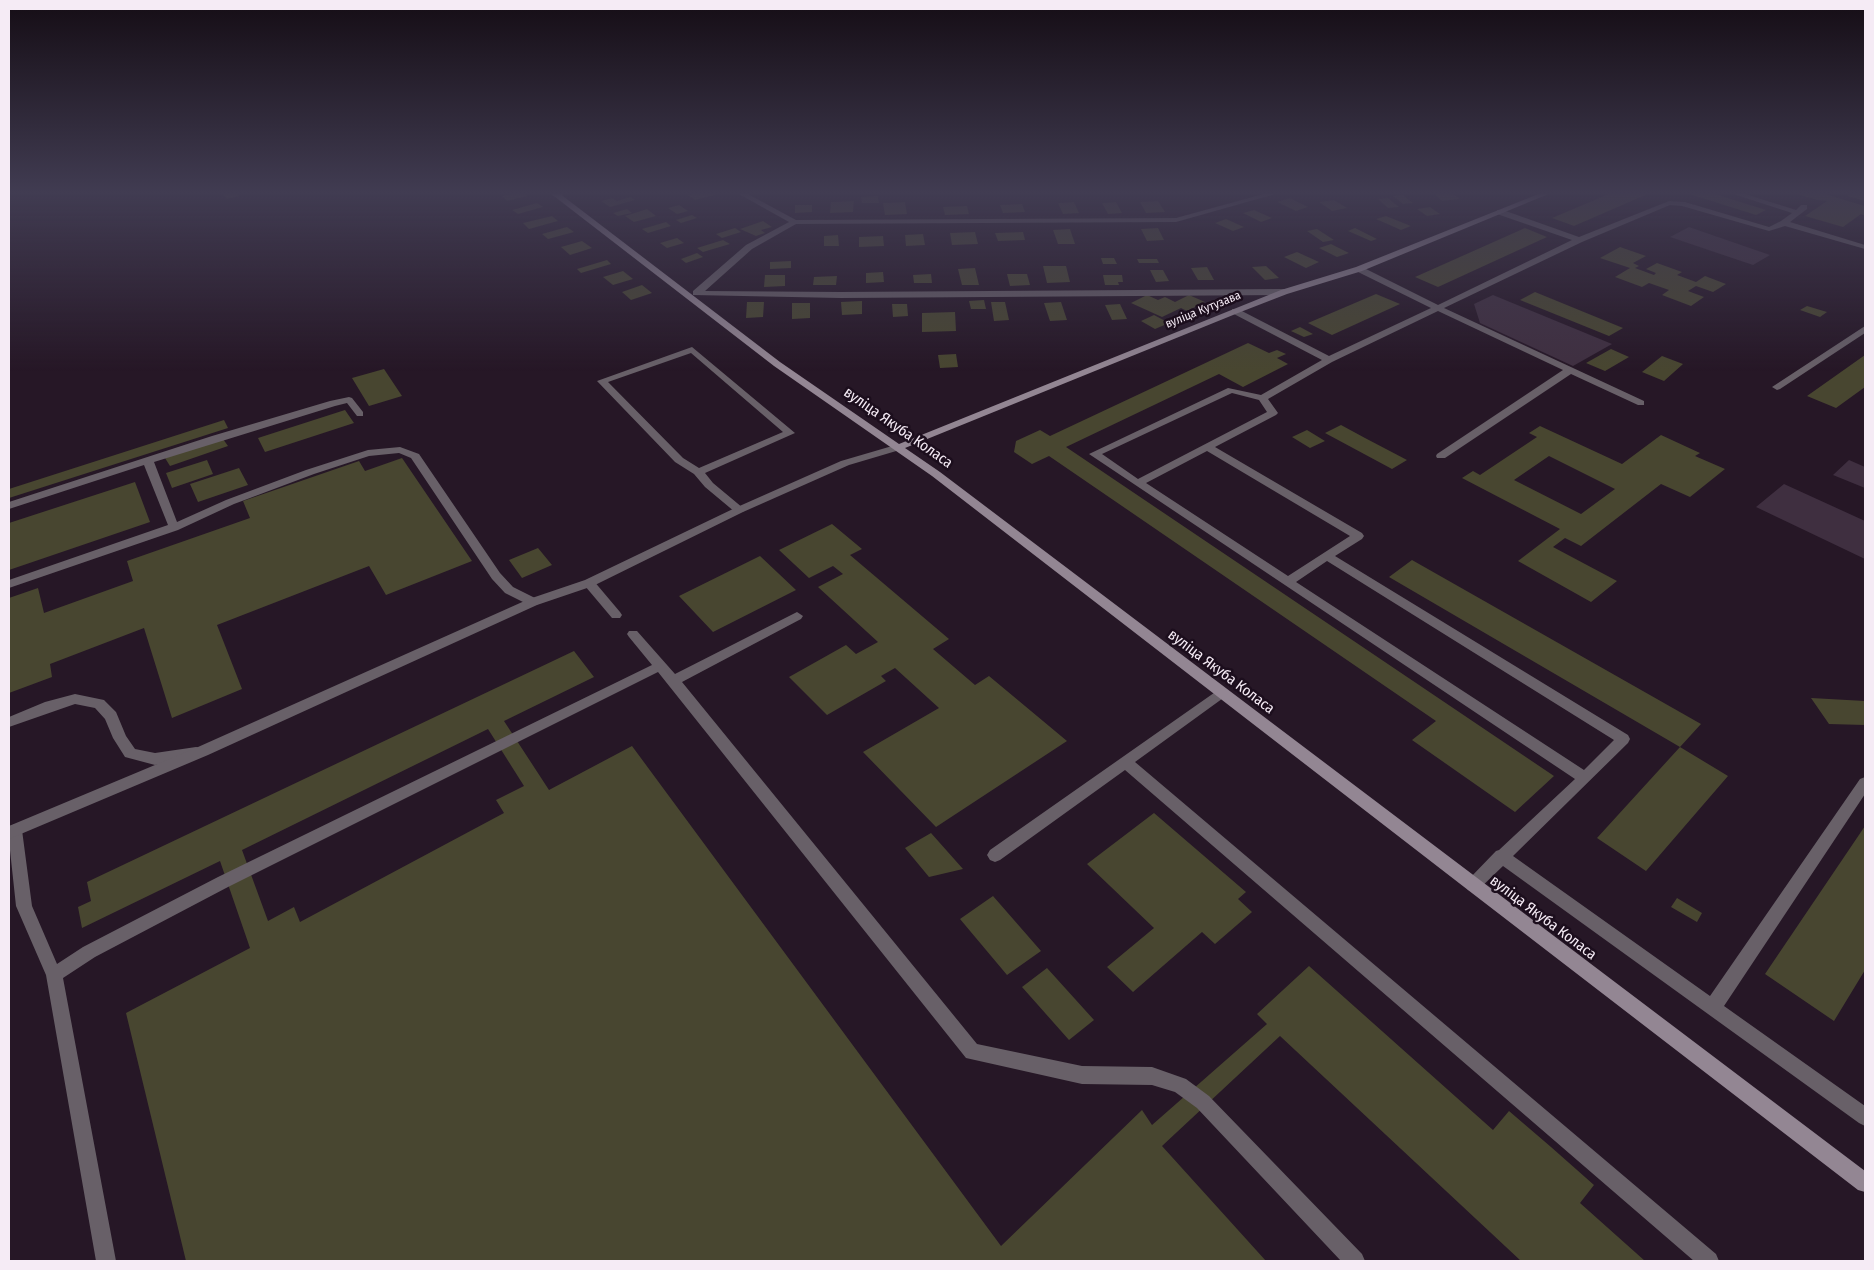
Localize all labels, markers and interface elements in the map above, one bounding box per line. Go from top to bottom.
street label: вуліца Кутузава [1163,288,1243,332]
street label: вуліца Якуба Коласа [840,384,956,472]
street label: вуліца Якуба Коласа [1164,626,1278,718]
street label: вуліца Якуба Коласа [1486,872,1600,964]

